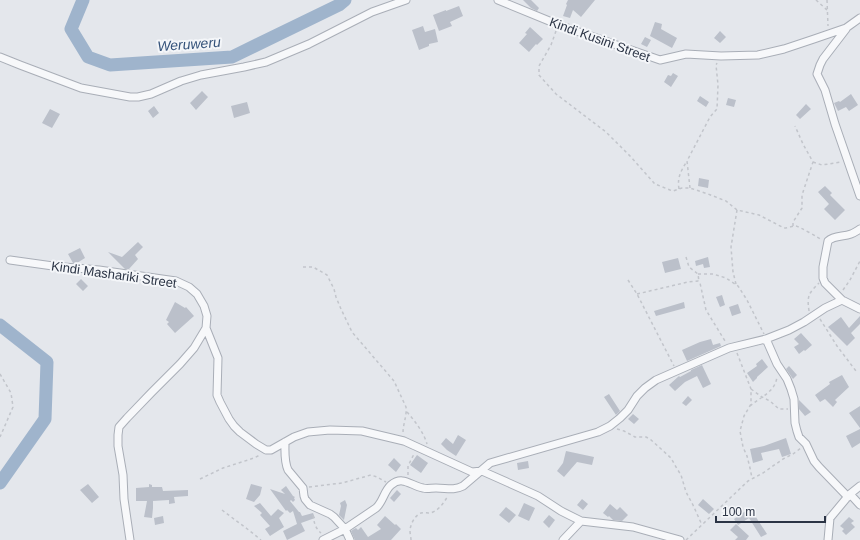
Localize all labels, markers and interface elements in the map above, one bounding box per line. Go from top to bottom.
street label: Kindi Kusini Street [547,14,653,65]
water label: Weruweru [157,34,221,54]
street label: Kindi Mashariki Street [50,258,178,291]
scale bar [716,498,825,524]
text: 100 m [722,505,755,519]

